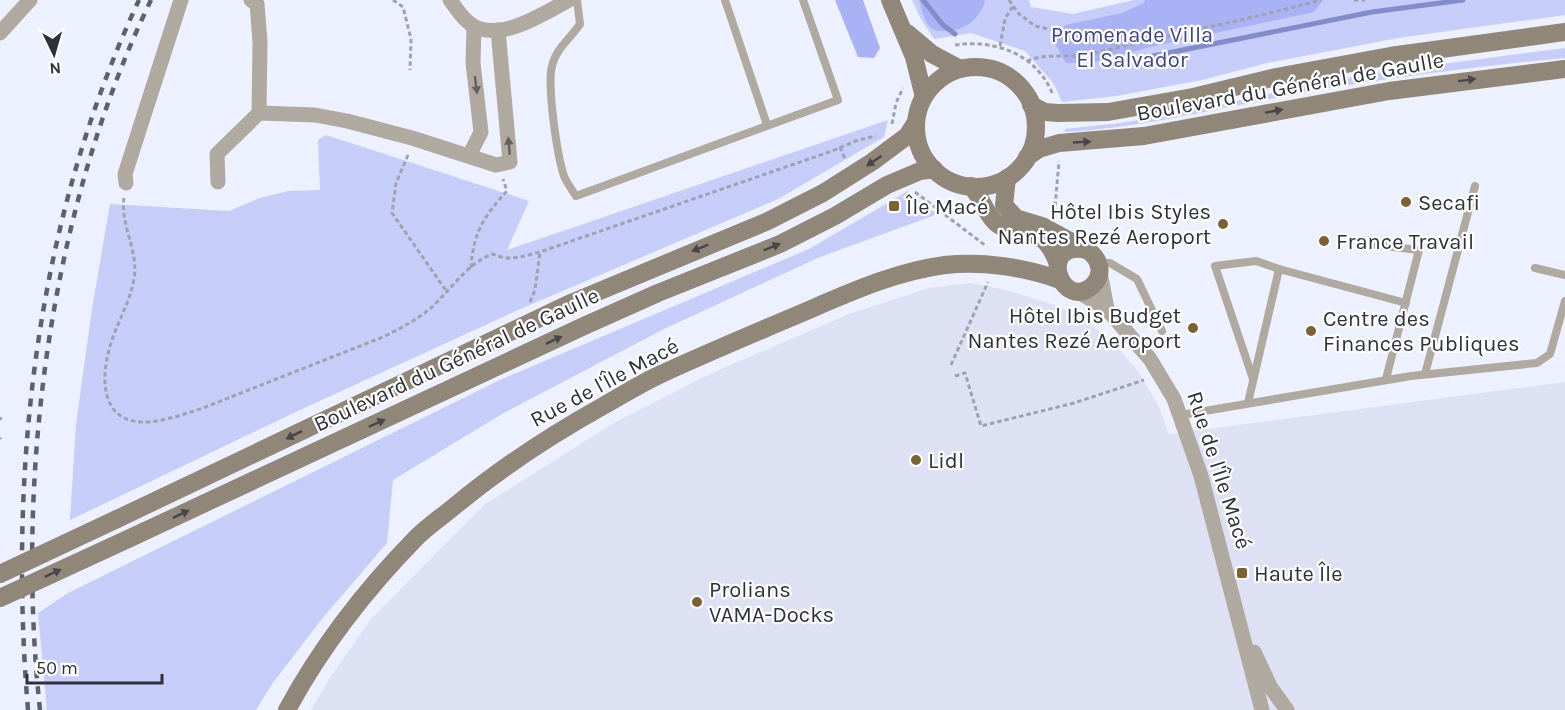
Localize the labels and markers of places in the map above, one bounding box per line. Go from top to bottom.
place label: Secafi [1418,190,1480,216]
place label: Île Macé [905,194,988,220]
marker: Secafi [1399,195,1413,209]
marker: Île Macé [887,199,901,213]
place label: Hôtel Ibis Styles Nantes Rezé Aeroport [997,199,1211,250]
marker: Hôtel Ibis Styles Nantes Rezé Aeroport [1216,217,1230,231]
place label: France Travail [1336,229,1474,255]
marker: France Travail [1317,234,1331,248]
place label: Hôtel Ibis Budget Nantes Rezé Aeroport [967,303,1181,354]
place label: Centre des Finances Publiques [1323,306,1519,357]
marker: Hôtel Ibis Budget Nantes Rezé Aeroport [1186,321,1200,335]
marker: Centre des Finances Publiques [1304,324,1318,338]
place label: Lidl [928,448,964,474]
marker: Lidl [909,453,923,467]
place label: Haute Île [1254,561,1343,587]
marker: Haute Île [1235,566,1249,580]
place label: Prolians VAMA-Docks [709,577,834,628]
marker: Prolians VAMA-Docks [690,595,704,609]

